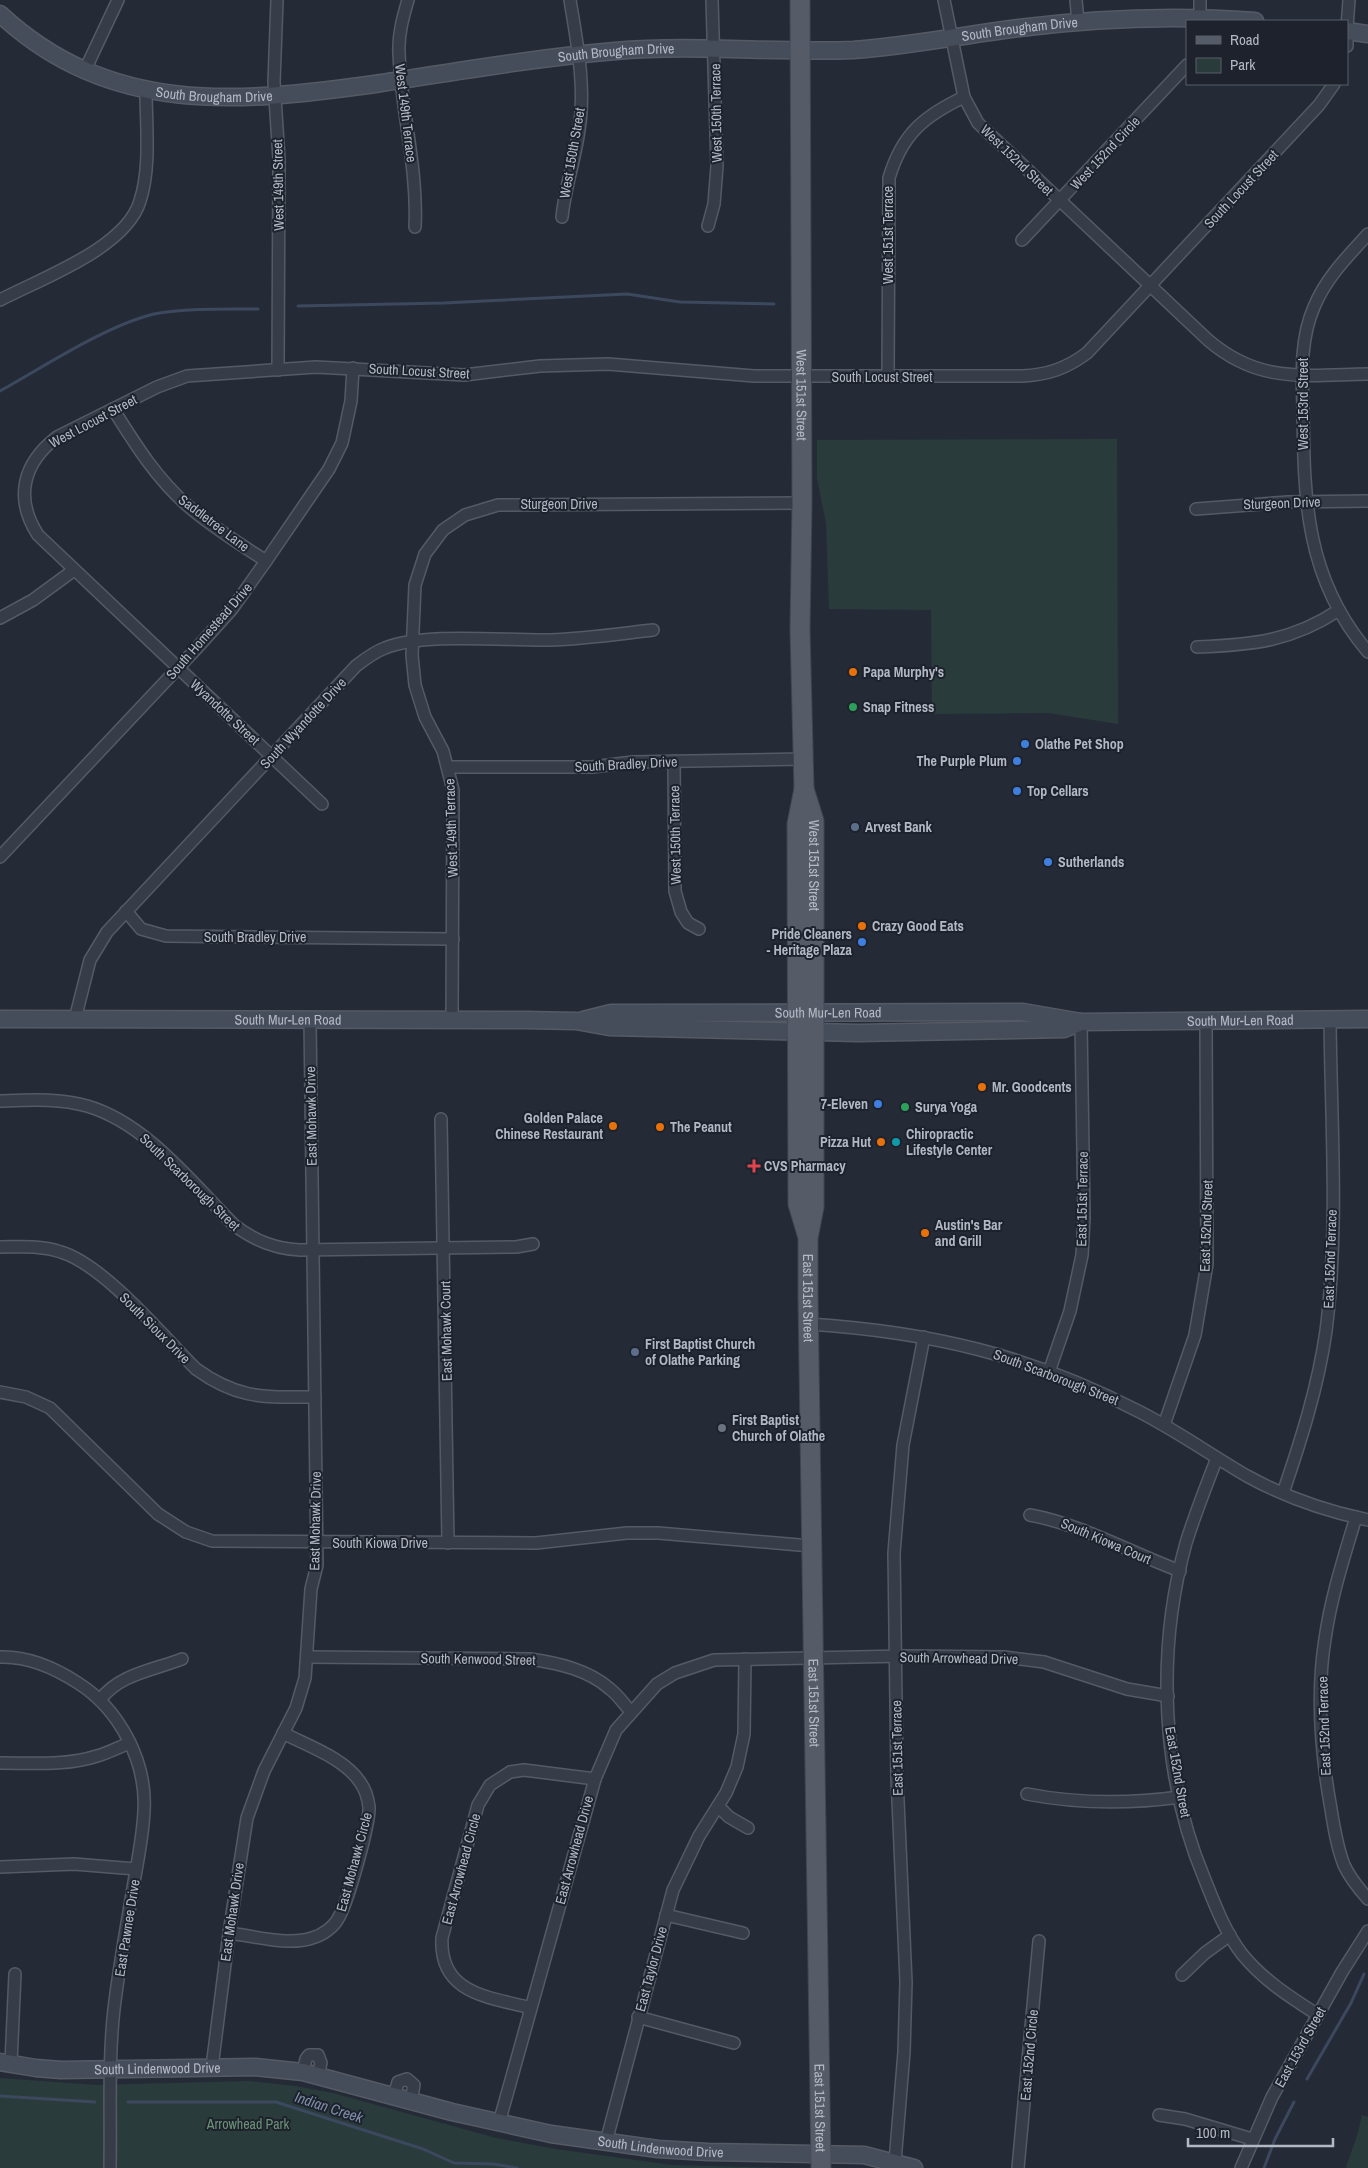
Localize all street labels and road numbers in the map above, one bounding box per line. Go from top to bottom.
street label: South Brougham Drive [960,13,1078,45]
street label: South Brougham Drive [557,39,675,66]
street label: West 149th Terrace [391,63,421,163]
street label: West 150th Terrace [706,63,726,163]
street label: South Brougham Drive [154,82,273,106]
street label: West 150th Street [555,106,589,200]
street label: West 152nd Circle [1066,112,1144,194]
street label: West 152nd Street [977,121,1057,199]
street label: West 149th Street [268,139,288,231]
street label: South Locust Street [1200,146,1282,232]
street label: West 151st Terrace [879,186,897,284]
street label: West 151st Street [792,349,811,441]
street label: West 153rd Street [1294,358,1312,450]
street label: South Locust Street [368,359,470,383]
street label: South Locust Street [832,368,932,386]
street label: West Locust Street [46,390,140,452]
street label: Saddletree Lane [175,490,253,556]
street label: Sturgeon Drive [1243,493,1321,513]
street label: Sturgeon Drive [520,495,598,513]
street label: South Homestead Drive [162,579,256,683]
street label: South Wyandotte Drive [256,673,350,773]
street label: Wyandotte Street [186,675,264,749]
street label: South Bradley Drive [574,752,678,776]
street label: West 149th Terrace [440,778,462,878]
street label: West 150th Terrace [665,785,685,885]
street label: West 151st Street [805,820,823,911]
street label: South Bradley Drive [204,928,306,946]
street label: South Mur-Len Road [775,1003,882,1022]
street label: South Mur-Len Road [235,1010,341,1029]
street label: South Mur-Len Road [1187,1011,1294,1030]
street label: East Mohawk Drive [301,1066,321,1166]
street label: South Scarborough Street [136,1129,244,1235]
street label: East 151st Terrace [1072,1151,1092,1247]
street label: East 152nd Street [1195,1180,1217,1272]
street label: East 152nd Terrace [1319,1209,1341,1309]
street label: East 151st Street [799,1254,818,1342]
street label: East Mohawk Court [436,1281,456,1381]
street label: South Sioux Drive [116,1289,194,1367]
street label: South Scarborough Street [991,1345,1121,1409]
street label: East Mohawk Drive [305,1471,325,1571]
street label: South Kiowa Court [1058,1514,1154,1568]
street label: South Kiowa Drive [332,1534,428,1552]
street label: South Arrowhead Drive [900,1648,1018,1668]
street label: South Kenwood Street [420,1649,536,1669]
street label: East 151st Street [804,1659,824,1747]
street label: East 152nd Terrace [1313,1676,1335,1776]
street label: East 151st Terrace [887,1700,907,1796]
street label: East 152nd Street [1161,1725,1195,1819]
street label: East Arrowhead Drive [551,1794,597,1906]
street label: East Mohawk Circle [332,1810,376,1914]
street label: East Arrowhead Circle [438,1812,484,1926]
street label: East Mohawk Drive [216,1861,248,1963]
street label: East Pawnee Drive [110,1878,144,1978]
street label: East Taylor Drive [631,1924,671,2014]
street label: East 153rd Street [1270,2004,1330,2090]
street label: East 152nd Circle [1016,2009,1042,2101]
street label: South Lindenwood Drive [94,2059,221,2078]
street label: East 151st Street [810,2064,830,2152]
street label: South Lindenwood Drive [596,2132,724,2161]

